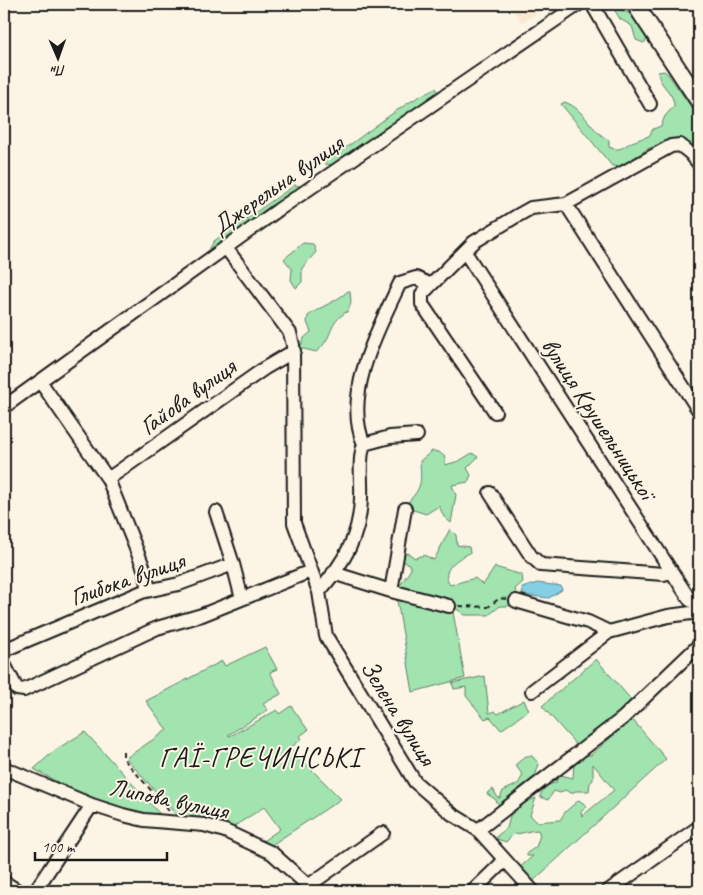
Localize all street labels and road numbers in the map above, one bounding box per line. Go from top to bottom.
street label: Джерельна вулиця [205,126,352,242]
street label: вулиця Крушельницької [534,332,665,509]
street label: Гайова вулиця [133,350,244,442]
street label: Глибока вулиця [66,544,191,613]
street label: Зелена вулиця [353,654,444,773]
street label: Липова вулиця [107,771,233,828]

